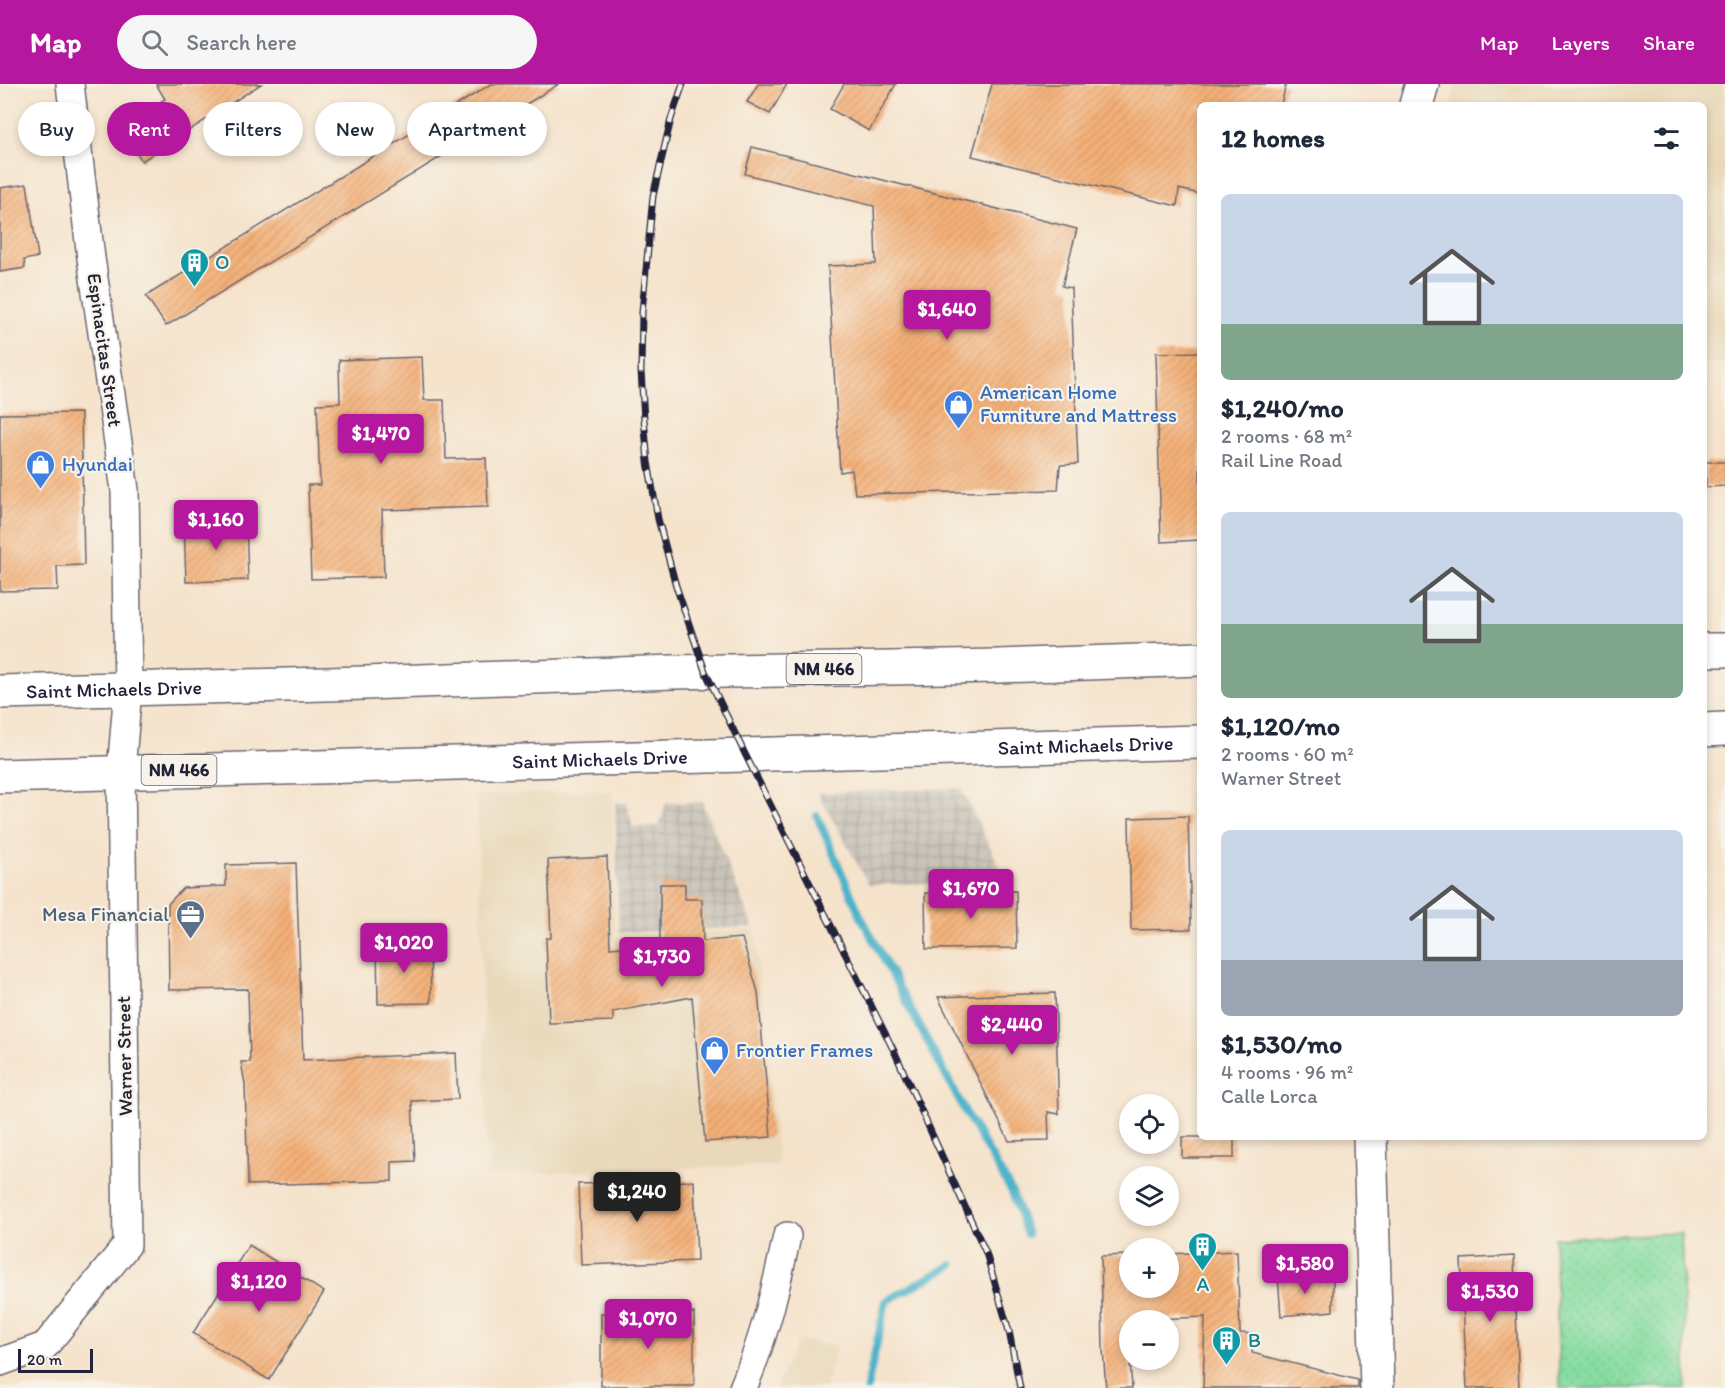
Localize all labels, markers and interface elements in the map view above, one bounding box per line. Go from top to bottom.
search box [117,15,537,69]
text: Map [30,25,81,59]
icon: search [138,26,171,59]
text: Search here [186,29,297,56]
text: Map [1480,30,1519,55]
text: Layers [1552,30,1610,55]
text: Share [1643,30,1695,55]
chip: Buy [18,102,95,156]
chip: Rent [107,102,191,156]
chip: Filters [203,102,303,156]
chip: New [315,102,395,156]
chip: Apartment [407,102,547,156]
text: 12 homes [1221,122,1325,154]
icon: filters [1650,122,1683,155]
icon: home [1398,233,1506,341]
building icon: O [178,246,210,288]
place label: O [215,250,230,274]
street label: Espinacitas Street [82,272,128,428]
pin: $1,640 [898,290,996,341]
text: $1,640 [917,297,977,321]
place label: American Home Furniture and Mattress [980,380,1177,427]
shop icon: American Home Furniture and Mattress [943,388,975,430]
text: $1,240/mo [1221,392,1344,424]
pin: $1,470 [332,414,430,465]
text: $1,470 [352,421,410,445]
text: 2 rooms · 68 m² [1221,424,1352,448]
shop icon: Hyundai [25,448,57,490]
text: Rail Line Road [1221,448,1342,472]
place label: Hyundai [62,452,133,476]
pin: $1,160 [167,500,265,551]
text: $1,160 [188,507,244,531]
icon: home [1398,551,1506,659]
road number: NM 466 [786,654,862,684]
street label: Saint Michaels Drive [26,675,202,703]
text: $1,120/mo [1221,710,1340,742]
street label: Saint Michaels Drive [997,731,1174,760]
text: 2 rooms · 60 m² [1221,742,1354,766]
street label: Saint Michaels Drive [512,745,688,773]
road number: NM 466 [142,755,216,785]
text: Warner Street [1221,766,1341,790]
pin: $1,670 [922,869,1020,920]
icon: home [1398,869,1506,977]
text: $1,670 [943,876,999,900]
office icon: Mesa Financial [174,898,206,940]
place label: Mesa Financial [42,902,169,926]
pin: $1,020 [355,923,453,974]
text: $1,020 [374,930,434,954]
pin: $1,730 [613,937,711,988]
text: $1,730 [633,944,691,968]
street label: Warner Street [111,996,137,1116]
pin: $2,440 [963,1005,1061,1056]
text: $2,440 [981,1012,1043,1036]
text: $1,530/mo [1221,1028,1342,1060]
shop icon: Frontier Frames [699,1034,731,1076]
place label: Frontier Frames [736,1038,873,1062]
text: 4 rooms · 96 m² [1221,1060,1353,1084]
text: Calle Lorca [1221,1084,1318,1108]
map controls [1119,1094,1179,1370]
button: locate [1119,1094,1179,1154]
button: layers [1119,1166,1179,1226]
pin: $1,240 [588,1172,686,1223]
text: $1,240 [607,1179,667,1203]
building icon: A [1187,1230,1219,1272]
button: + [1119,1238,1179,1298]
pin: $1,580 [1256,1244,1354,1295]
text: $1,580 [1276,1251,1334,1275]
pin: $1,120 [210,1262,308,1313]
text: $1,120 [231,1269,287,1293]
place label: A [1197,1272,1210,1296]
pin: $1,530 [1441,1272,1539,1323]
text: $1,530 [1461,1279,1519,1303]
pin: $1,070 [599,1299,697,1350]
text: $1,070 [619,1306,677,1330]
button: − [1119,1310,1179,1370]
building icon: B [1211,1324,1243,1366]
place label: B [1248,1328,1261,1352]
scale bar [18,1346,93,1374]
text: 20 m [27,1350,62,1369]

